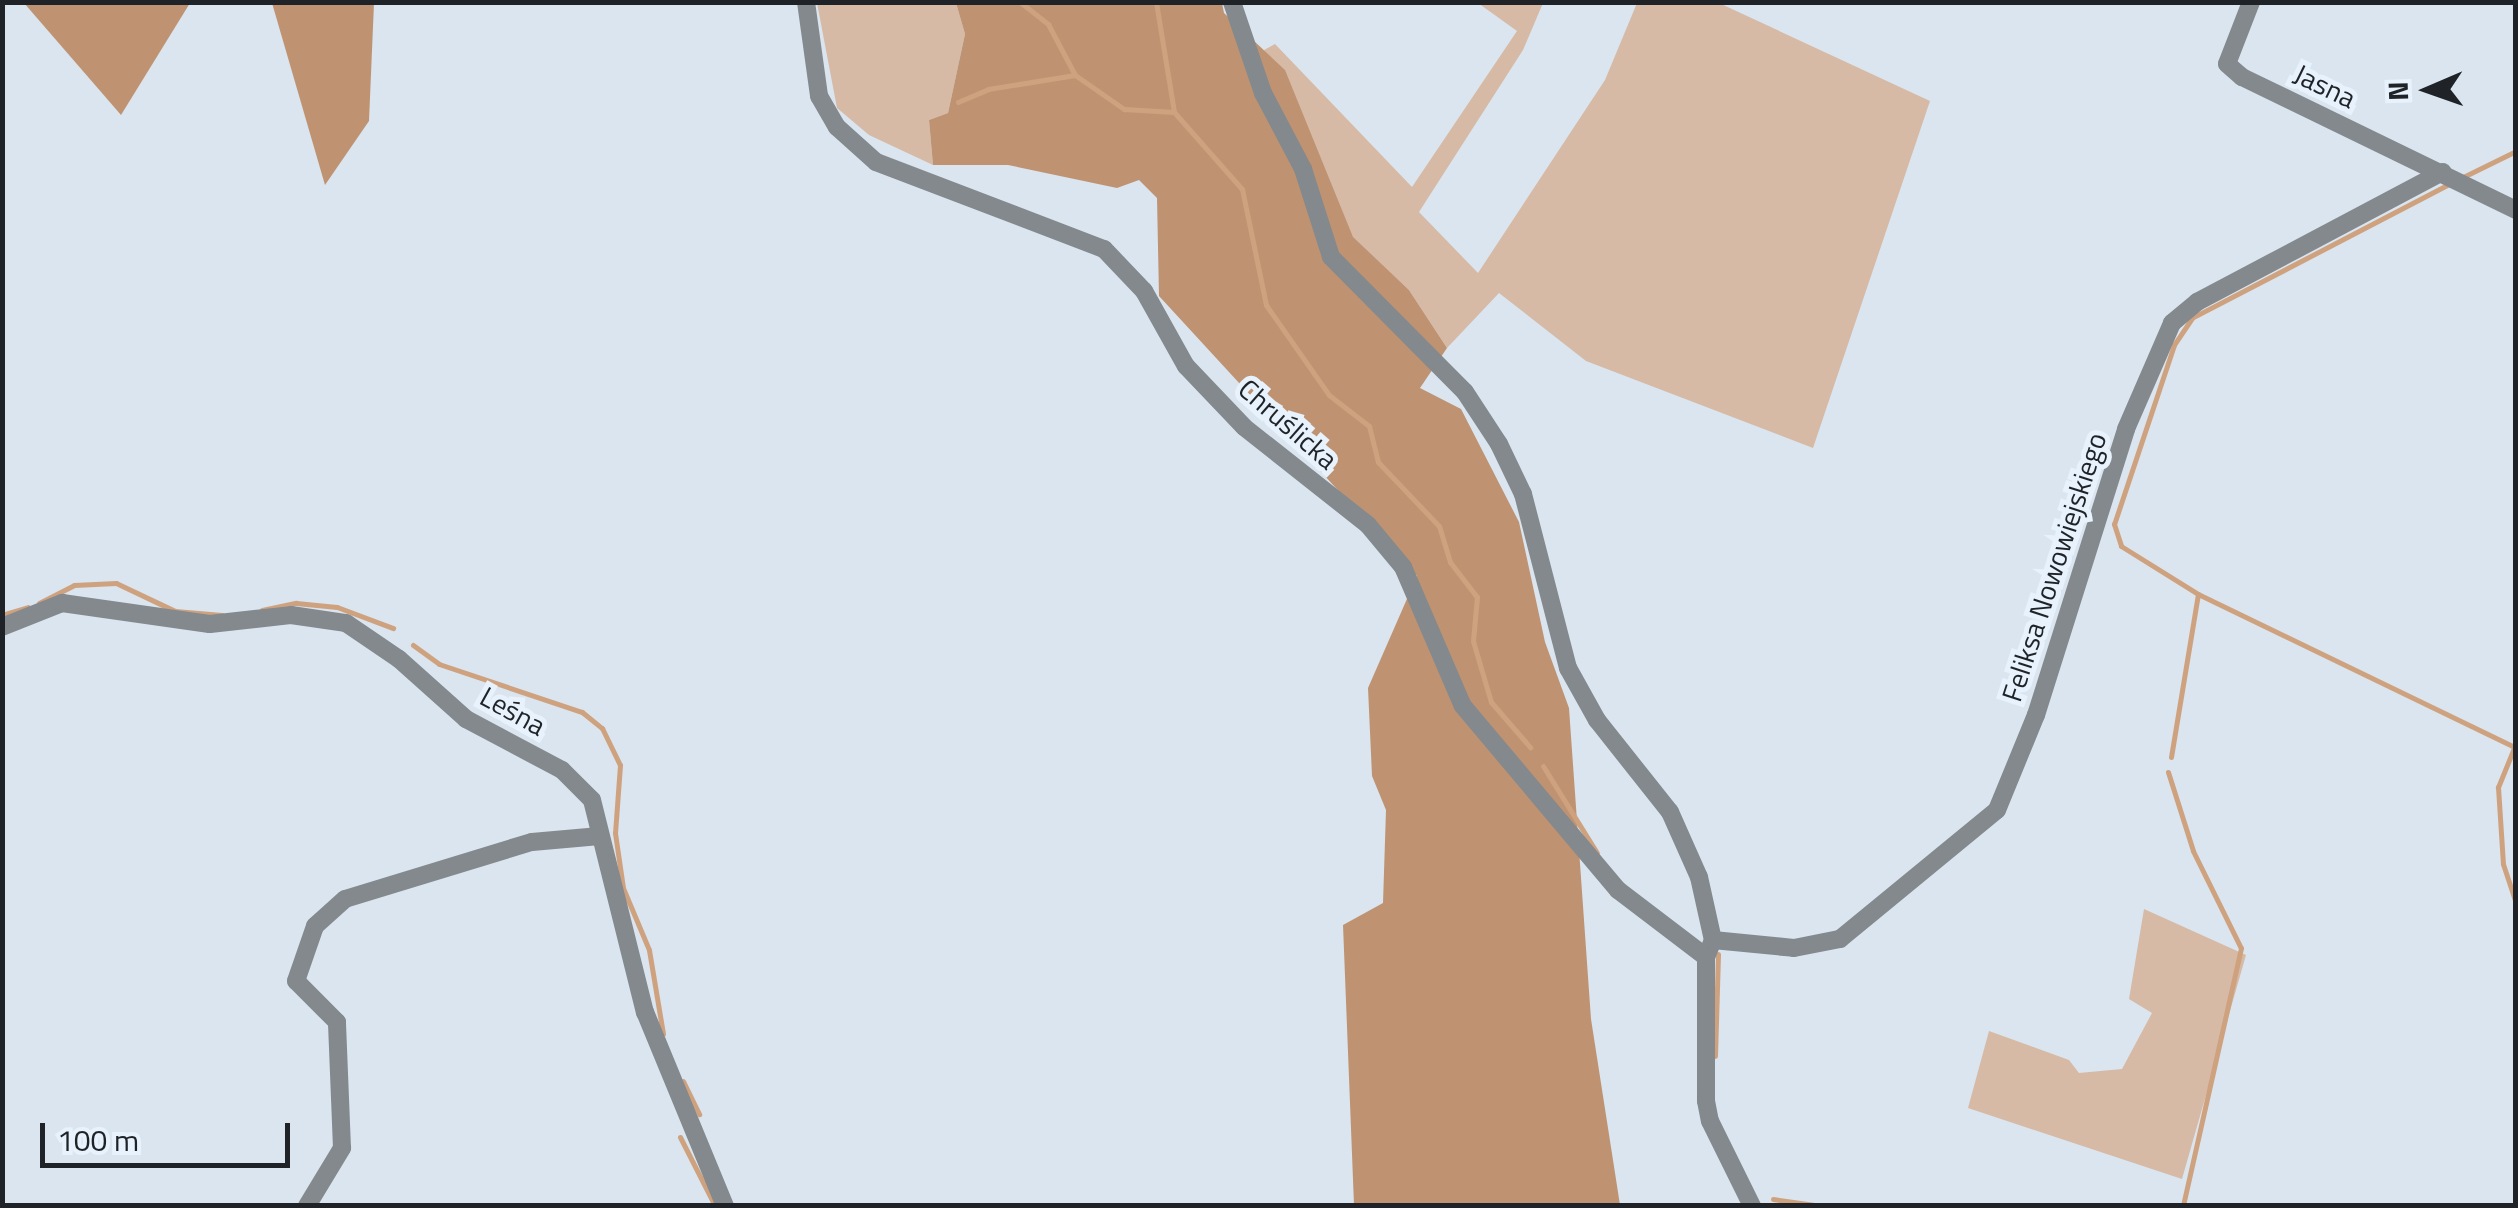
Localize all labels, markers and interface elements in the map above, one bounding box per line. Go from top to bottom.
north arrow [2378,40,2478,140]
street label: Jasna [2289,57,2361,115]
text: N [2376,81,2419,102]
street label: Chruślicka [1232,372,1344,476]
street label: Feliksa Nowowiejskiego [1995,428,2113,706]
street label: Leśna [474,679,552,743]
scale bar [45,1103,295,1165]
text: 100 m [57,1117,139,1163]

